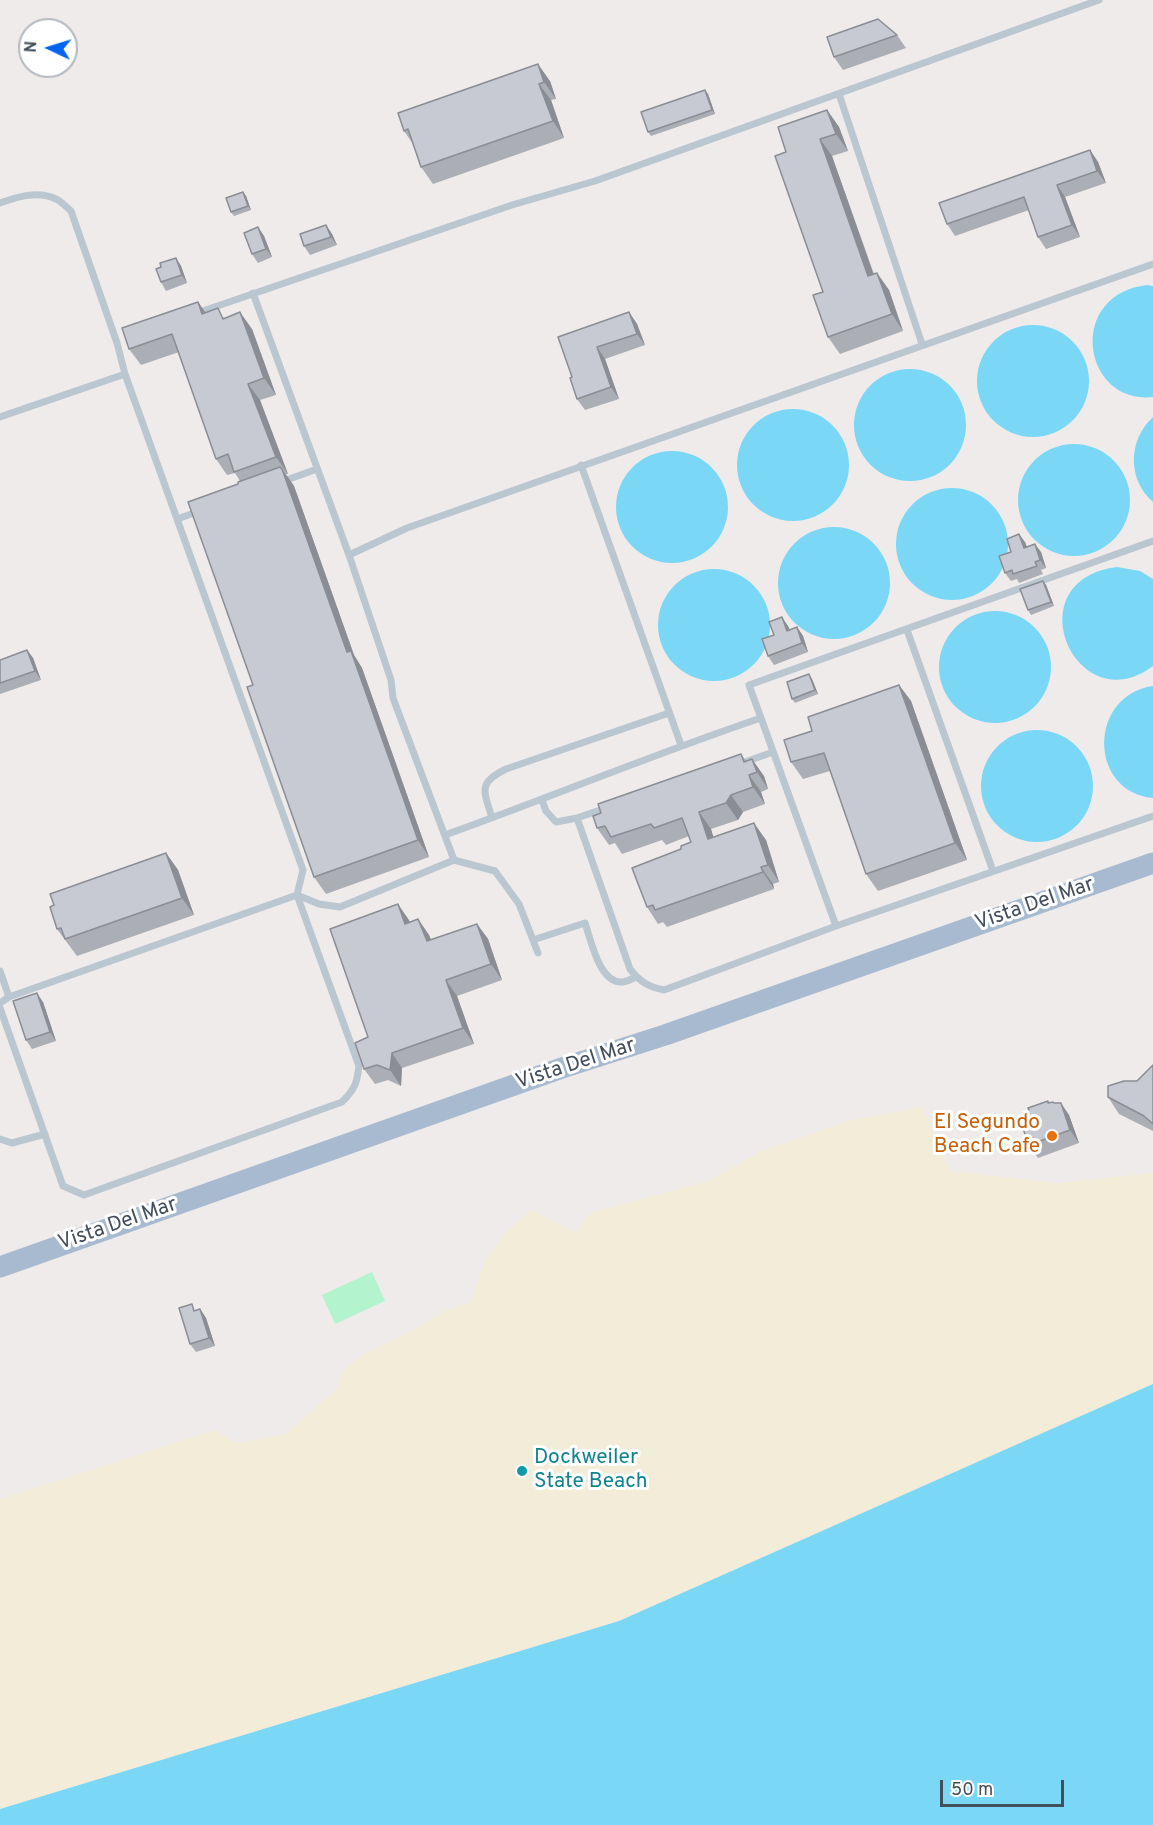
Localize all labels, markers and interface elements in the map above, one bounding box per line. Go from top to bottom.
north arrow [18,18,78,78]
text: N [22,40,42,53]
street label: Vista Del Mar [972,873,1098,937]
street label: Vista Del Mar [513,1034,639,1096]
place label: El Segundo Beach Cafe [934,1111,1040,1161]
marker: El Segundo Beach Cafe [1045,1129,1059,1143]
street label: Vista Del Mar [55,1193,181,1257]
place label: Dockweiler State Beach [534,1446,648,1496]
marker: Dockweiler State Beach [515,1464,529,1478]
scale bar [943,1768,1068,1806]
text: 50 m [951,1779,993,1802]

